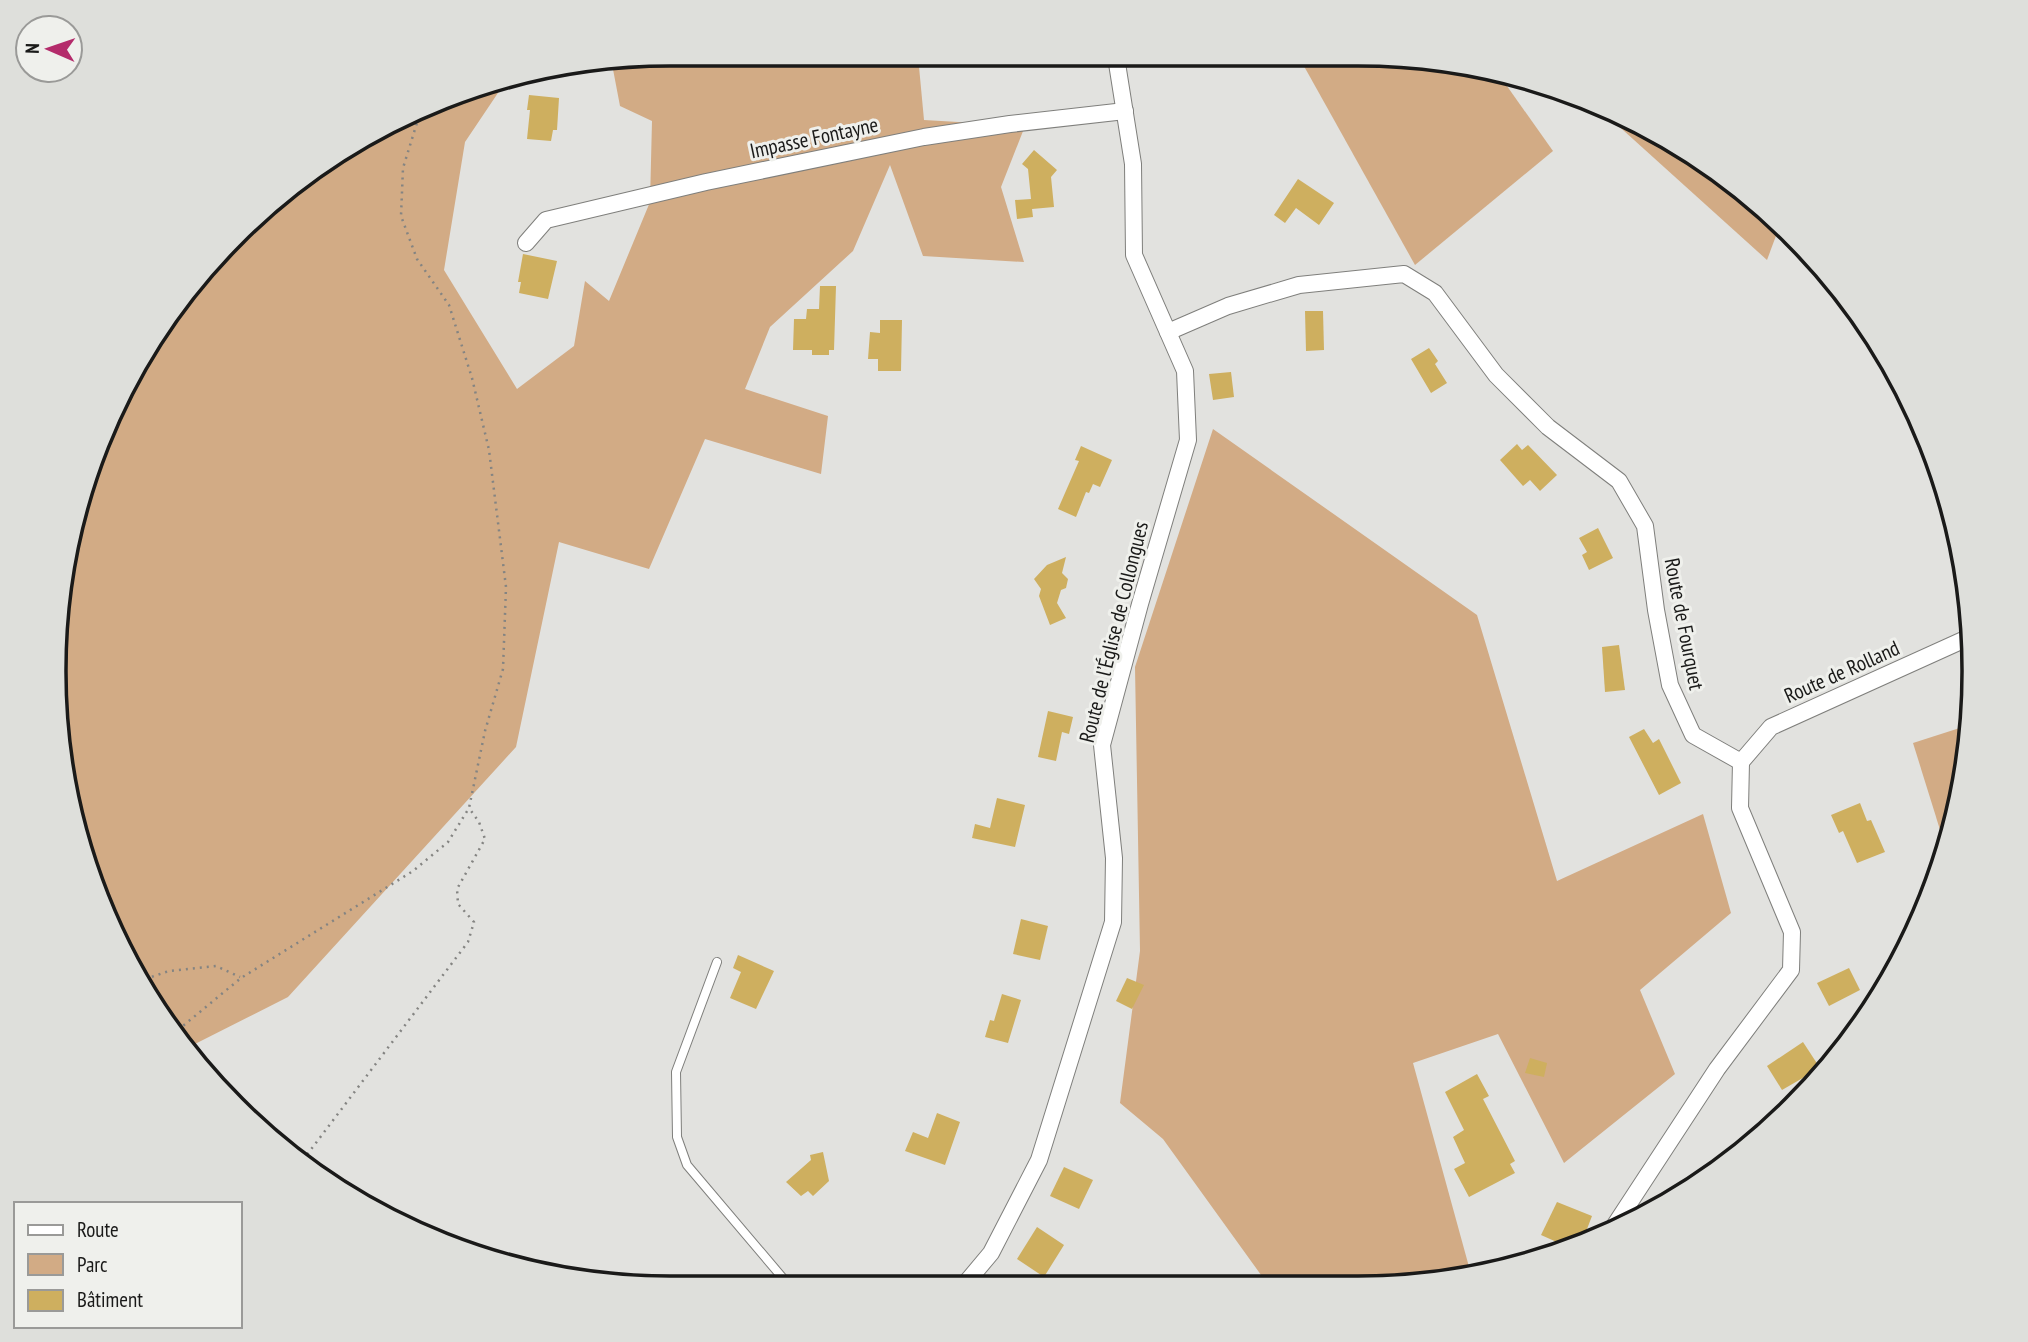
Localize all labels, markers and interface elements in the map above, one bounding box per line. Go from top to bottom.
north arrow [14,14,84,84]
text: N [20,43,44,54]
street label: Impasse Fontayne [747,111,880,164]
street label: Route de l’Église de Collongues [1073,519,1154,745]
street label: Route de Fourquet [1658,556,1711,692]
street label: Route de Rolland [1780,634,1904,709]
legend [14,1202,242,1328]
text: Route [77,1216,119,1243]
text: Parc [77,1251,108,1278]
text: Bâtiment [77,1286,143,1313]

